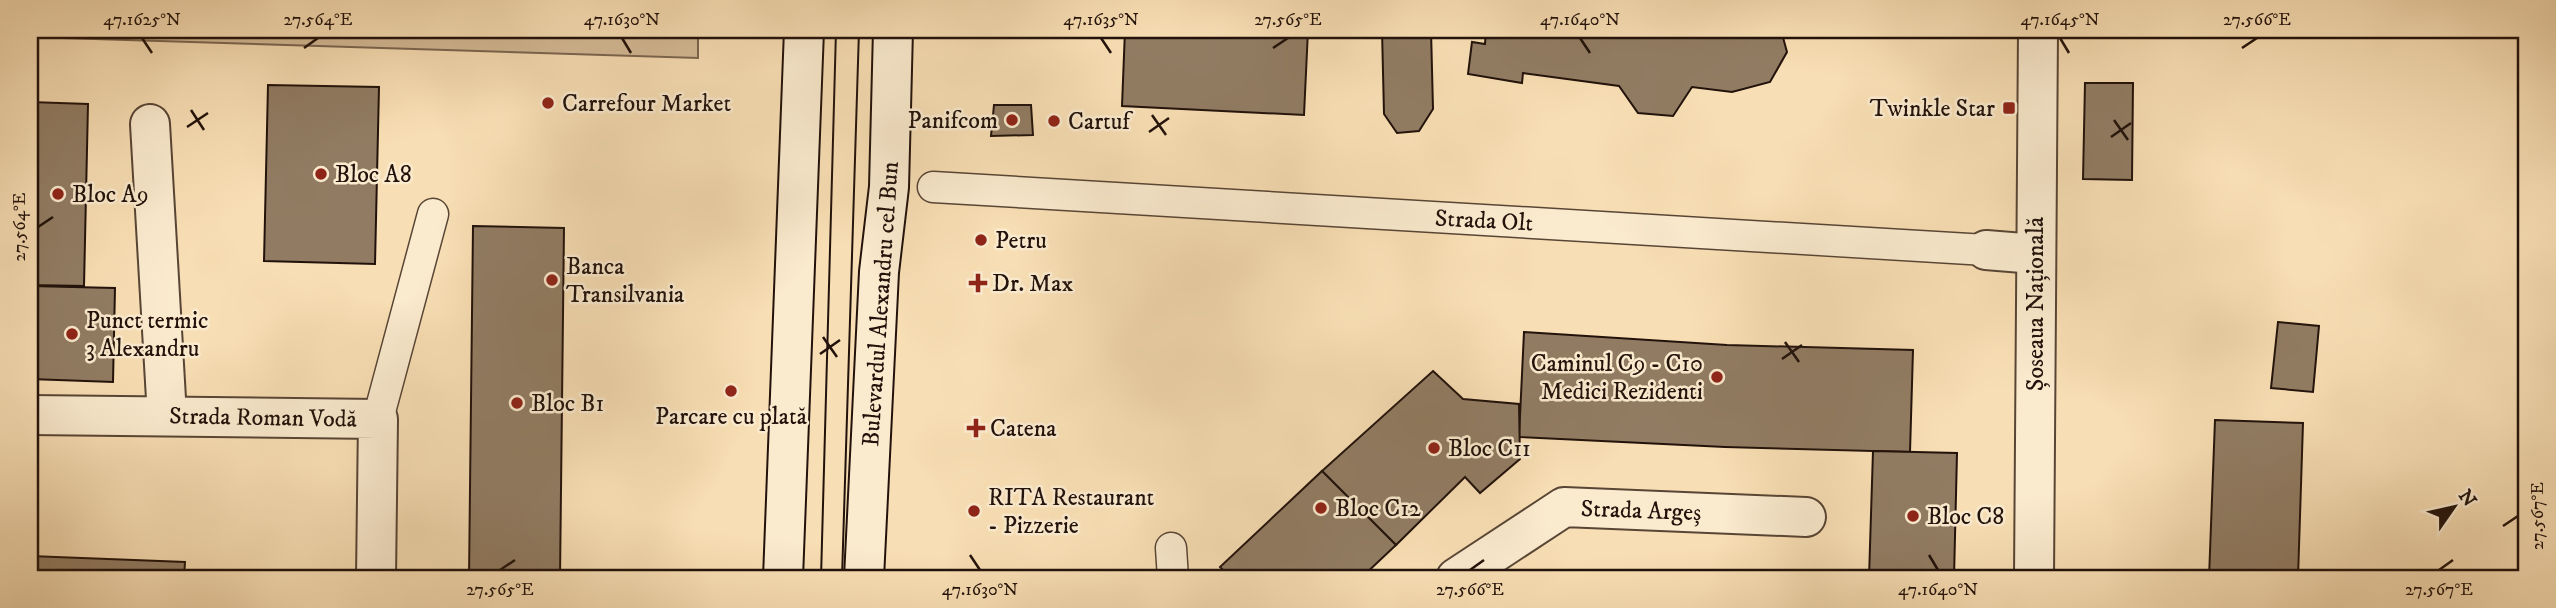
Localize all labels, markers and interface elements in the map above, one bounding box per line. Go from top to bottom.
text: 47.1625°N [103,9,181,31]
text: 27.564°E [283,9,353,31]
text: 47.1630°N [584,9,660,31]
text: 47.1635°N [1063,9,1139,31]
text: 27.565°E [1254,9,1322,31]
text: 47.1640°N [1540,9,1620,31]
text: 47.1645°N [2020,9,2100,31]
text: 27.566°E [2223,9,2291,31]
place label: Carrefour Market [562,89,731,119]
place label: Twinkle Star [1870,94,1995,124]
marker: Carrefour Market [540,95,556,111]
marker: Twinkle Star [2001,100,2017,116]
place label: Panifcom [908,106,998,136]
place label: Cartuf [1068,107,1133,137]
marker: Panifcom [1004,112,1020,128]
marker: Cartuf [1046,113,1062,129]
place label: Bloc A8 [335,160,412,190]
street label: Bulevardul Alexandru cel Bun [856,160,906,448]
marker: Bloc A8 [313,166,329,182]
place label: Bloc A9 [72,180,149,210]
marker: Bloc A9 [50,186,66,202]
text: 27.564°E [9,192,31,262]
street label: Strada Olt [1434,203,1534,239]
street label: Șoseaua Națională [2021,216,2051,391]
place label: Petru [995,226,1047,256]
marker: Petru [973,232,989,248]
place label: Banca Transilvania [566,252,685,310]
place label: Dr. Max [992,269,1073,299]
marker: Banca Transilvania [544,272,560,288]
marker: Dr. Max [970,275,986,291]
place label: Punct termic 3 Alexandru [86,306,208,364]
marker: Punct termic 3 Alexandru [64,326,80,342]
place label: Caminul C9 - C10 Medici Rezidenti [1531,349,1703,407]
marker: Caminul C9 - C10 Medici Rezidenti [1709,369,1725,385]
marker: Parcare cu plată [723,383,739,399]
place label: Bloc B1 [531,389,604,419]
marker: Bloc B1 [509,395,525,411]
street label: Strada Roman Vodă [169,401,358,435]
place label: Parcare cu plată [655,402,808,432]
place label: Catena [990,414,1057,444]
marker: Catena [968,420,984,436]
place label: Bloc C11 [1448,434,1531,464]
marker: Bloc C11 [1426,440,1442,456]
north arrow [2420,472,2490,542]
text: 27.567°E [2527,482,2549,550]
place label: RITA Restaurant - Pizzerie [988,483,1155,541]
text: N [2453,485,2481,512]
place label: Bloc C12 [1335,494,1421,524]
street label: Strada Argeș [1580,494,1702,528]
marker: Bloc C12 [1313,500,1329,516]
place label: Bloc C8 [1927,502,2004,532]
marker: RITA Restaurant - Pizzerie [966,503,982,519]
marker: Bloc C8 [1905,508,1921,524]
text: 27.565°E [466,579,534,601]
text: 47.1630°N [942,579,1018,601]
text: 27.566°E [1436,579,1504,601]
text: 47.1640°N [1898,579,1978,601]
text: 27.567°E [2405,579,2473,601]

